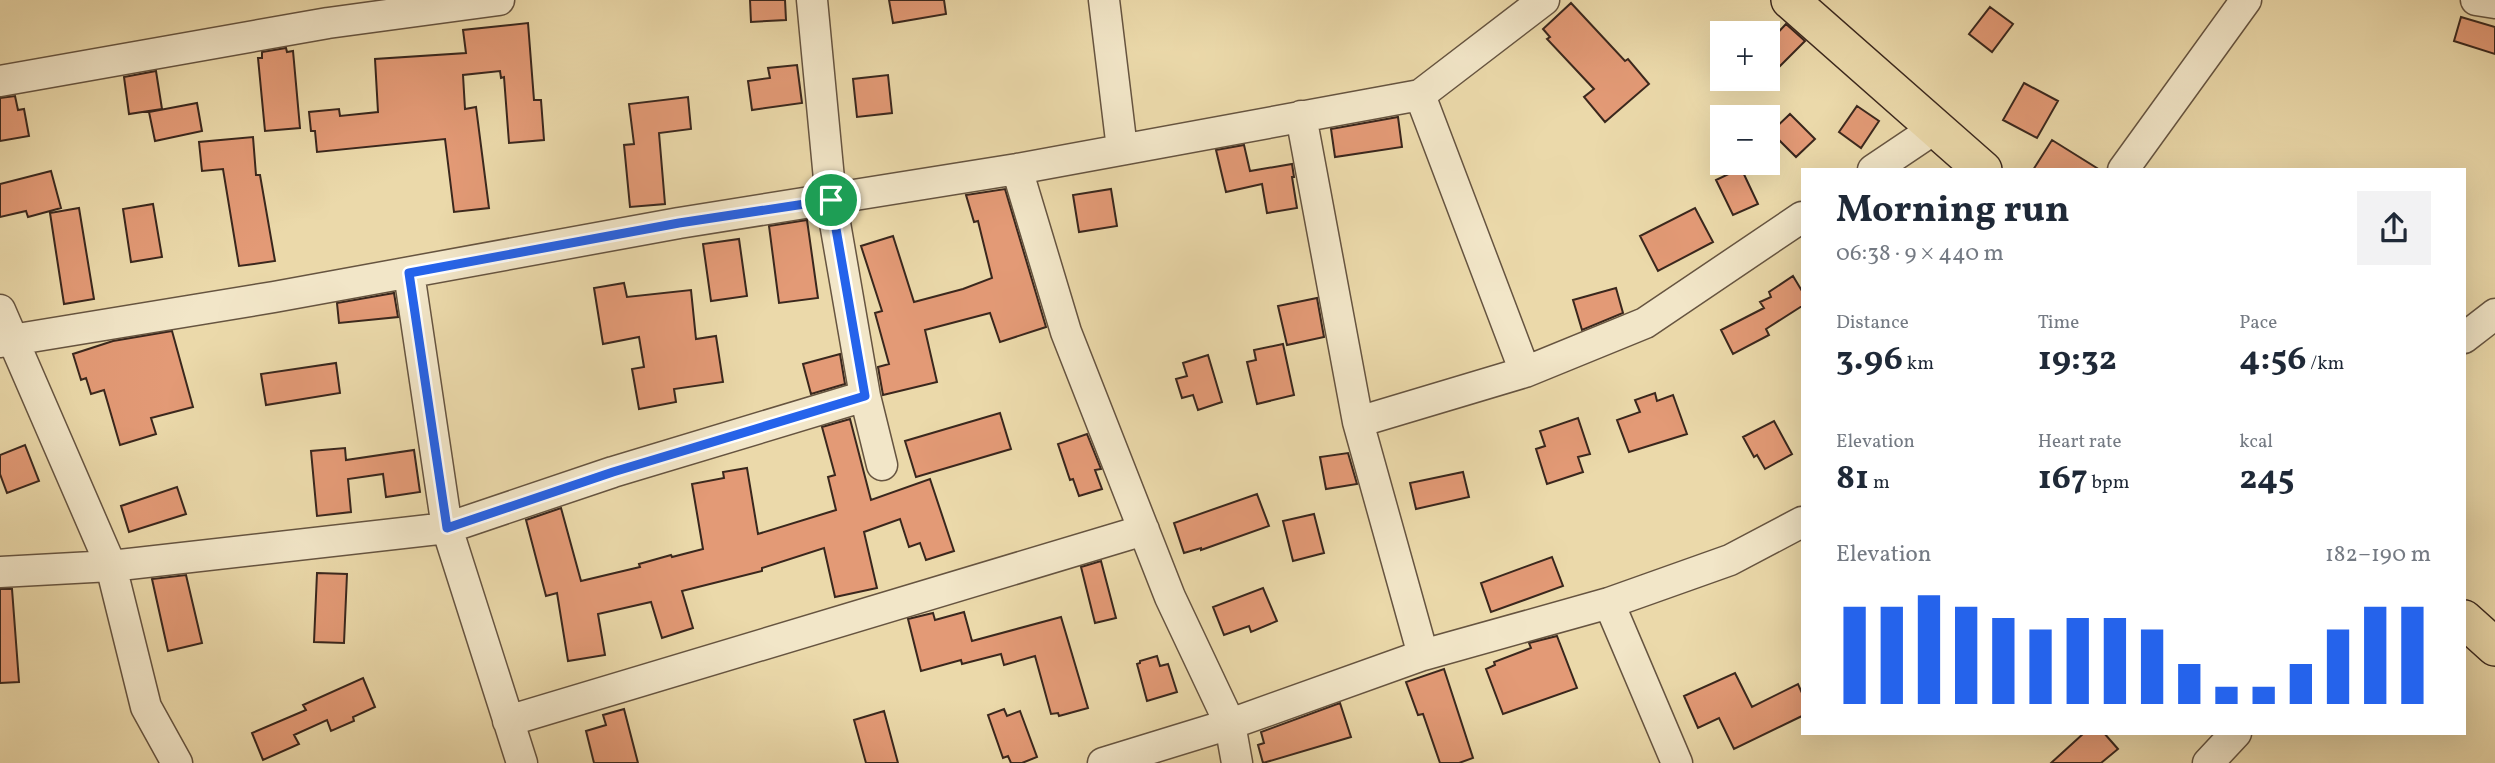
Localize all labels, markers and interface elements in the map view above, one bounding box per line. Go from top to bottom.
map controls [1710,21,1780,175]
button: + [1710,21,1780,91]
button: − [1710,105,1780,175]
pin [801,170,861,230]
icon: arrive [812,181,850,219]
text: Morning run [1836,185,2070,238]
button: share [2357,191,2431,265]
text: 06:38 · 9 × 440 m [1836,238,2004,270]
text: Distance [1836,310,1909,336]
text: Time [2038,310,2079,336]
text: Pace [2239,310,2277,336]
text: 3.96 [1836,336,1903,384]
text: 19:32 [2038,336,2117,384]
text: 4:56 [2239,336,2307,384]
text: km [1903,351,1934,377]
text: /km [2307,351,2344,377]
text: Elevation [1836,429,1915,455]
text: Heart rate [2038,429,2122,455]
text: kcal [2239,429,2273,455]
text: 81 [1836,455,1869,503]
text: 167 [2038,455,2088,503]
text: 245 [2239,455,2295,503]
text: m [1869,470,1890,496]
text: bpm [2088,470,2130,496]
text: Elevation [1836,539,1932,571]
text: 182–190 m [2325,539,2431,571]

